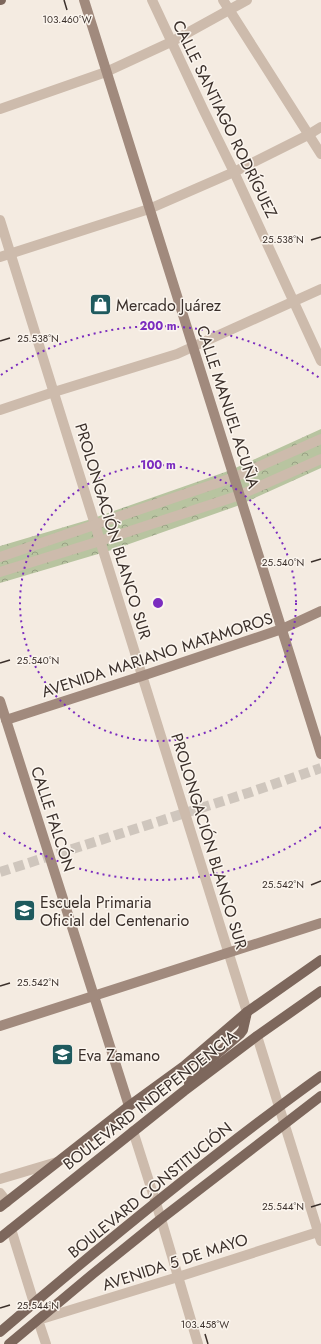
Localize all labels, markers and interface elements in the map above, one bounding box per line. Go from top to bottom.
text: 103.460°W [42,12,92,27]
street label: CALLE SANTIAGO RODRÍGUEZ [167,16,283,222]
text: 25.538°N [262,232,304,247]
shop icon: Mercado Juárez [88,292,114,318]
place label: Mercado Juárez [116,294,222,317]
text: 200 m [139,317,177,335]
street label: CALLE MANUEL ACUÑA [191,323,265,492]
text: 25.538°N [17,331,59,346]
street label: PROLONGACIÓN BLANCO SUR [69,420,157,642]
text: 100 m [140,456,176,474]
text: 25.540°N [262,555,304,570]
centre of rings [151,596,165,610]
street label: AVENIDA MARIANO MATAMOROS [38,607,276,703]
text: 25.540°N [17,653,59,668]
street label: PROLONGACIÓN BLANCO SUR [165,730,253,952]
street label: CALLE FALCÓN [25,763,81,875]
text: 25.542°N [262,877,304,892]
place label: Escuela Primaria Oficial del Centenario [40,891,190,932]
school or university icon: Escuela Primaria Oficial del Centenario [12,898,38,924]
text: 25.542°N [17,975,59,990]
street label: BOULEVARD INDEPENDENCIA [58,1024,242,1175]
school or university icon: Eva Zamano [50,1042,76,1068]
place label: Eva Zamano [78,1044,160,1067]
street label: BOULEVARD CONSTITUCIÓN [63,1116,237,1264]
text: 25.544°N [262,1199,304,1214]
street label: AVENIDA 5 DE MAYO [99,1228,251,1296]
text: 25.544°N [17,1298,59,1313]
text: 103.458°W [181,1317,229,1332]

